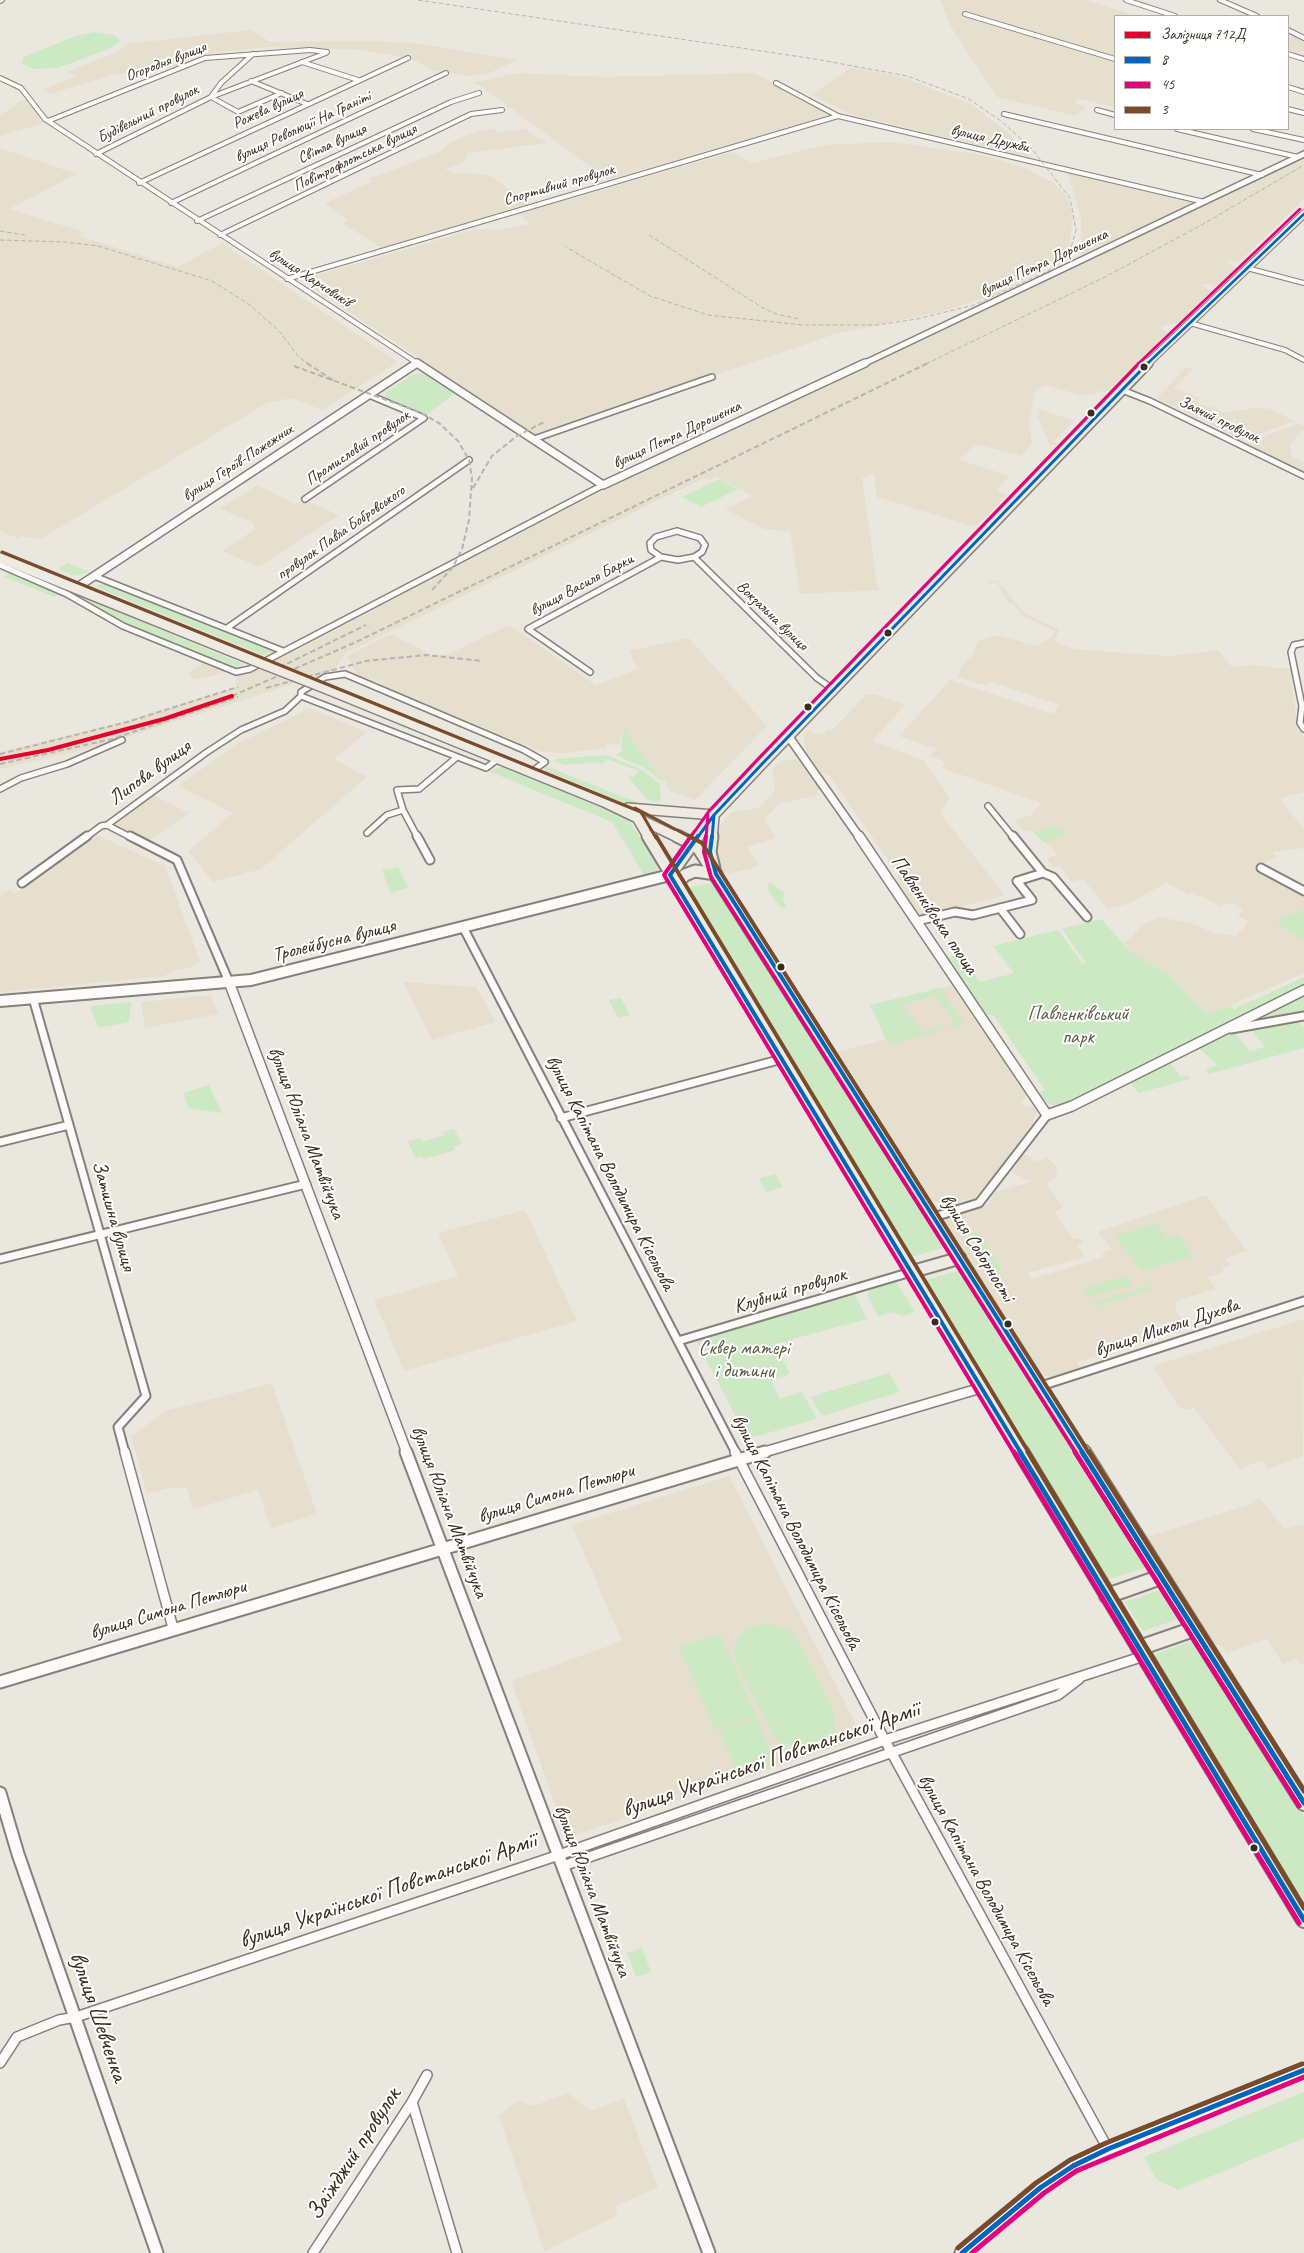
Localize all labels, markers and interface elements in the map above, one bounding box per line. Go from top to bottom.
legend [1114,15,1289,130]
text: Залізниця 712Д [1161,25,1245,44]
street label: Огородня вулиця [123,38,209,86]
text: 8 [1161,50,1168,69]
text: 45 [1161,75,1175,94]
street label: Будівельний провулок [94,80,202,148]
street label: Рожева вулиця [230,84,306,134]
street label: вулиця Революції На Граніті [232,87,374,167]
text: 3 [1161,100,1168,119]
street label: Повітрофлотська вулиця [290,120,420,196]
street label: Світла вулиця [295,120,369,168]
street label: вулиця Дружби [949,121,1031,157]
street label: Спортивний провулок [501,160,617,210]
street label: вулиця Петра Дорошенка [977,225,1111,301]
street label: вулиця Харчовиків [265,244,355,312]
unlabelled marker [1139,362,1149,372]
street label: Заячий провулок [1175,392,1263,448]
street label: вулиця Петра Дорошенка [610,397,744,473]
street label: Промисловий провулок [302,406,414,490]
unlabelled marker [1086,408,1096,418]
street label: вулиця Героїв-Пожежних [179,420,297,506]
street label: провулок Павла Бобровського [273,481,409,585]
street label: вулиця Василя Барки [527,550,637,620]
street label: Вокзальна вулиця [732,577,812,655]
unlabelled marker [883,628,893,638]
unlabelled marker [803,702,813,712]
street label: Липова вулиця [104,735,196,811]
street label: Павленківська площа [885,851,983,979]
street label: Тролейбусна вулиця [270,914,398,968]
unlabelled marker [776,962,786,972]
park label: Павленківський парк [1027,1003,1129,1050]
street label: вулиця Юліана Матвійчука [262,1044,350,1222]
street label: вулиця Капітана Володимира Кісельова [540,1051,680,1295]
street label: Затишна вулиця [86,1158,140,1274]
street label: вулиця Соборності [934,1190,1020,1306]
street label: Клубний провулок [731,1263,849,1319]
street label: вулиця Миколи Духова [1092,1293,1242,1363]
unlabelled marker [930,1317,940,1327]
unlabelled marker [1003,1319,1013,1329]
park label: Сквер матері і дитини [699,1337,789,1384]
street label: вулиця Капітана Володимира Кісельова [726,1410,866,1654]
street label: вулиця Юліана Матвійчука [405,1423,493,1601]
street label: вулиця Симона Петлюри [475,1459,637,1529]
street label: вулиця Симона Петлюри [87,1575,249,1645]
street label: вулиця Української Повстанської Армії [619,1696,923,1824]
street label: вулиця Капітана Володимира Кісельова [912,1770,1060,2010]
street label: вулиця Юліана Матвійчука [548,1802,636,1980]
street label: вулиця Української Повстанської Армії [236,1827,540,1955]
unlabelled marker [1249,1843,1259,1853]
street label: вулиця Шевченка [62,1948,134,2086]
street label: Заїжджий провулок [301,2082,407,2226]

